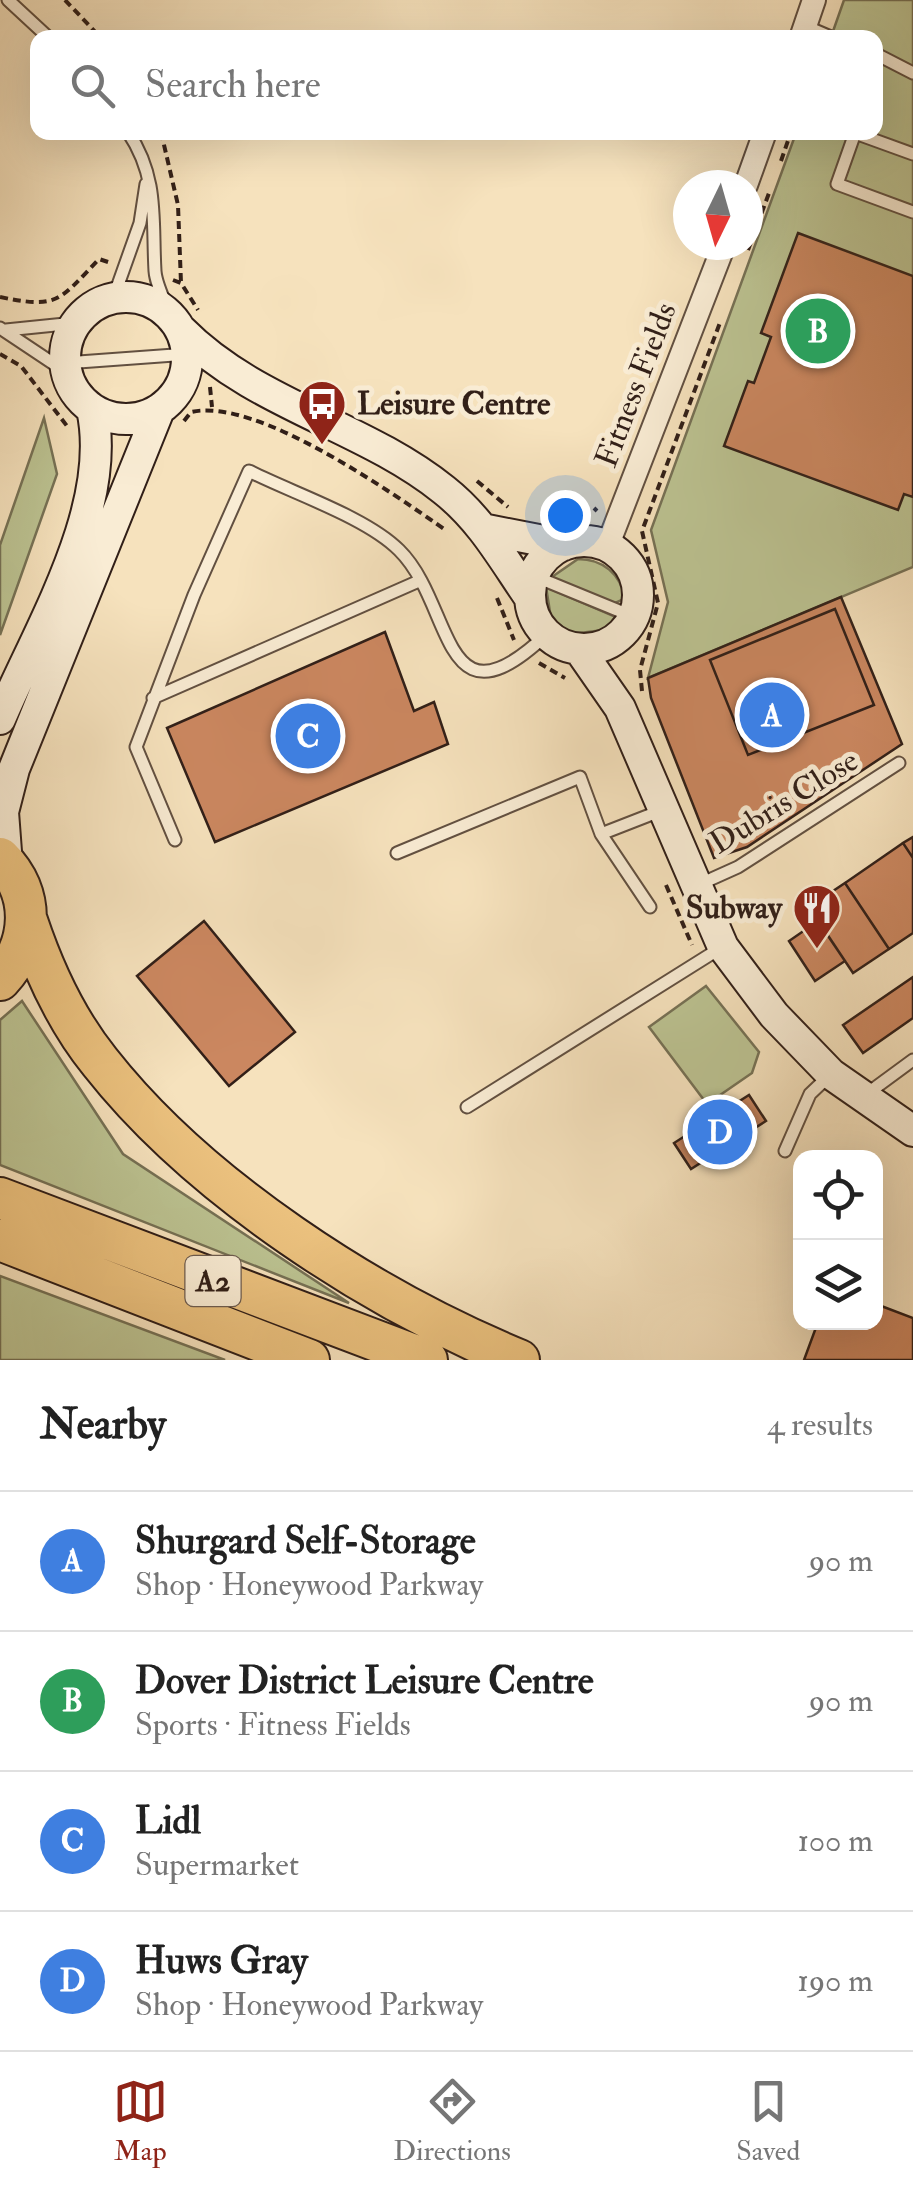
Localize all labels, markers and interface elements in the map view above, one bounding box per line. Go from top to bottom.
search box [30,30,883,140]
icon: search [65,58,120,113]
text: Search here [145,61,321,109]
north arrow [673,170,763,260]
pin: B [786,294,850,368]
street label: Fitness Fields [586,297,686,473]
bus stop icon: Leisure Centre [296,378,348,446]
place label: Leisure Centre [357,384,551,424]
your location [540,490,591,541]
pin: A [740,678,804,752]
pin: C [276,698,340,774]
street label: Dubris Close [702,741,866,863]
restaurant icon: Subway [791,882,843,950]
place label: Subway [686,888,783,928]
pin: D [688,1094,752,1170]
map controls [793,1150,883,1330]
button: locate [793,1150,883,1240]
button: layers [793,1240,883,1330]
road number: A2 [186,1256,240,1306]
text: Nearby [40,1399,166,1451]
text: 4 results [767,1405,873,1445]
text: Shurgard Self-Storage [135,1517,476,1565]
text: A [62,1541,83,1581]
text: 90 m [809,1541,873,1581]
text: Shop · Honeywood Parkway [135,1565,483,1605]
text: Dover District Leisure Centre [135,1657,594,1705]
text: B [62,1681,83,1721]
text: 90 m [809,1681,873,1721]
text: Sports · Fitness Fields [135,1705,411,1745]
text: Lidl [135,1797,201,1845]
text: C [61,1821,84,1861]
text: 100 m [797,1821,873,1861]
text: Supermarket [135,1845,299,1885]
text: Huws Gray [135,1937,308,1985]
text: D [59,1961,86,2001]
text: 190 m [797,1961,873,2001]
text: Shop · Honeywood Parkway [135,1985,483,2025]
tab: Map [113,2074,168,2169]
tab: Directions [393,2074,511,2169]
tab: Saved [736,2074,800,2169]

